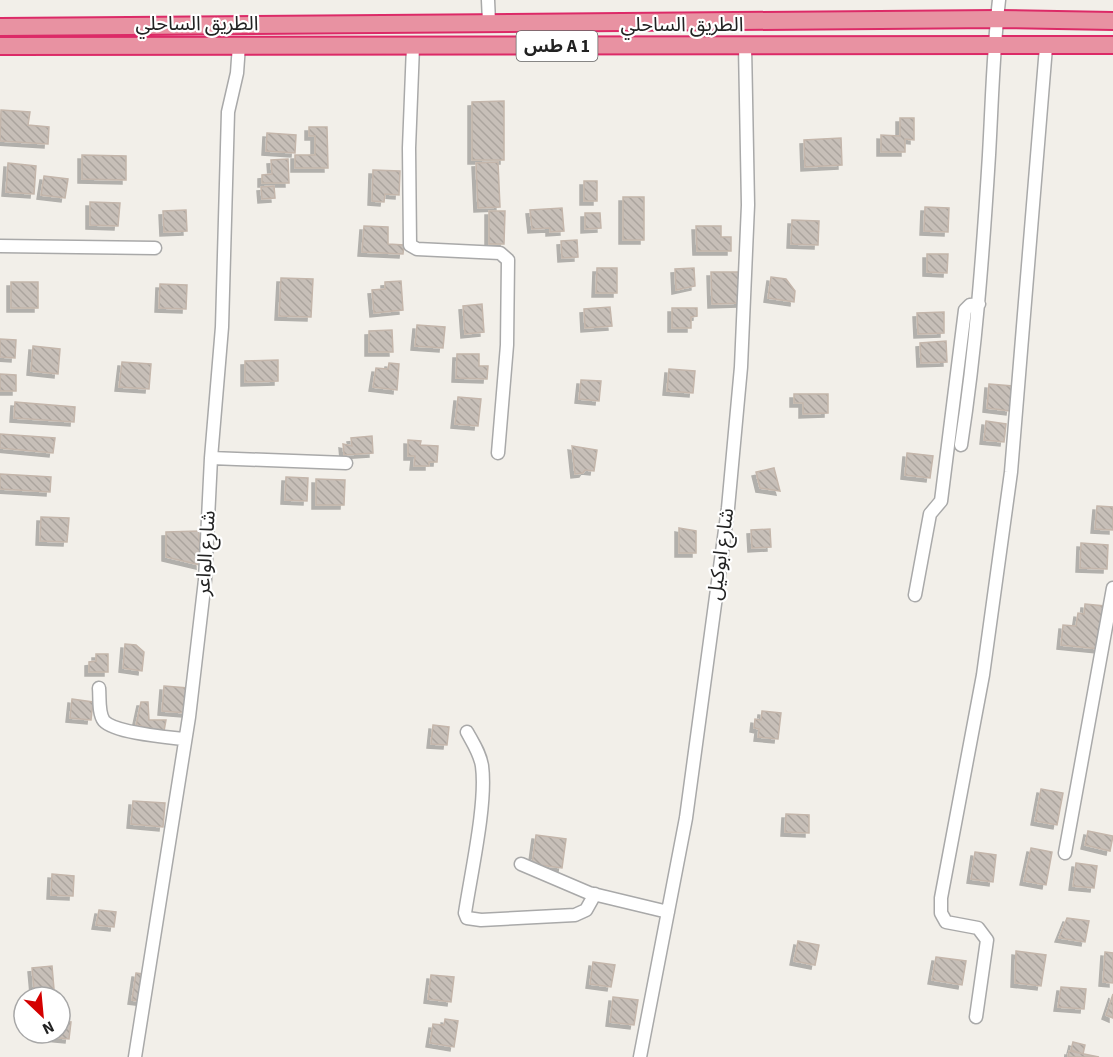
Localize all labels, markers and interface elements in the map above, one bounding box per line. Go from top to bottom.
street label: الطريق الساحلي [136,10,258,39]
street label: الطريق الساحلي [621,11,743,40]
road number: طس A 1 [516,31,598,61]
street label: شارع ابوكيل [701,506,741,602]
street label: شارع الواعر [189,510,223,597]
north arrow [12,985,72,1045]
text: N [39,1015,58,1040]

